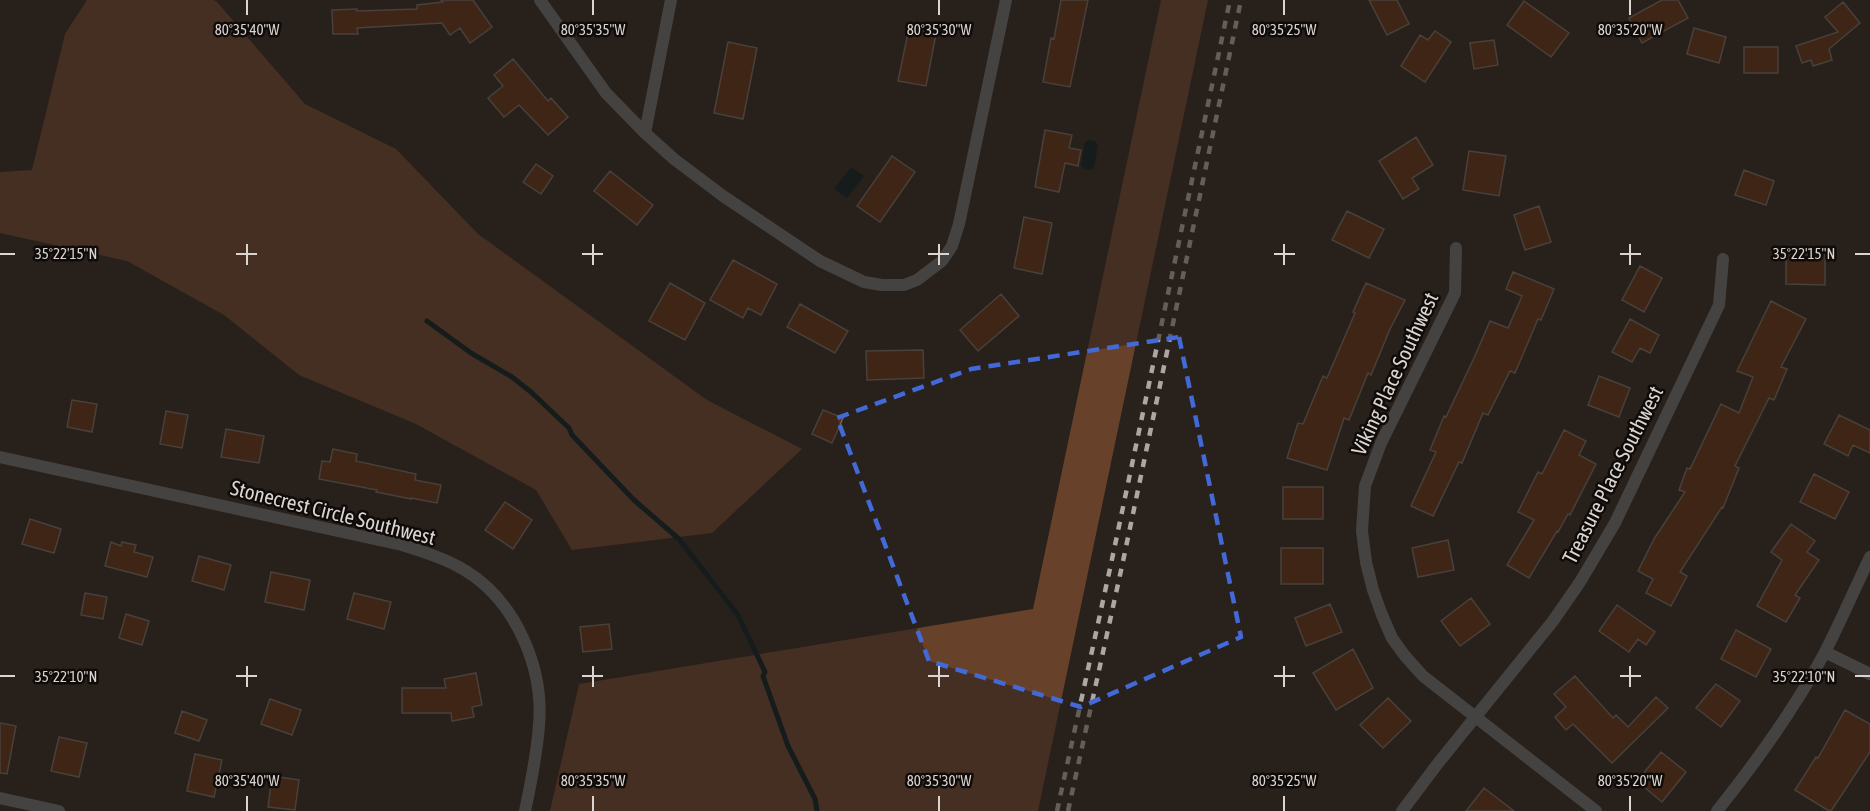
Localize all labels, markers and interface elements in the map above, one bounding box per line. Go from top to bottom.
text: 80°35'40"W [215,21,279,38]
text: 80°35'35"W [561,21,625,38]
text: 80°35'30"W [907,21,971,38]
text: 80°35'25"W [1252,21,1316,38]
text: 80°35'20"W [1598,21,1662,38]
text: 35°22'15"N [35,245,97,262]
text: 35°22'15"N [1773,245,1835,262]
street label: Viking Place Southwest [1346,288,1442,459]
street label: Treasure Place Southwest [1557,382,1667,567]
street label: Stonecrest Circle Southwest [228,475,438,549]
text: 35°22'10"N [35,668,97,685]
text: 35°22'10"N [1773,668,1835,685]
text: 80°35'40"W [215,772,279,789]
text: 80°35'35"W [561,772,625,789]
text: 80°35'30"W [907,772,971,789]
text: 80°35'25"W [1252,772,1316,789]
text: 80°35'20"W [1598,772,1662,789]

